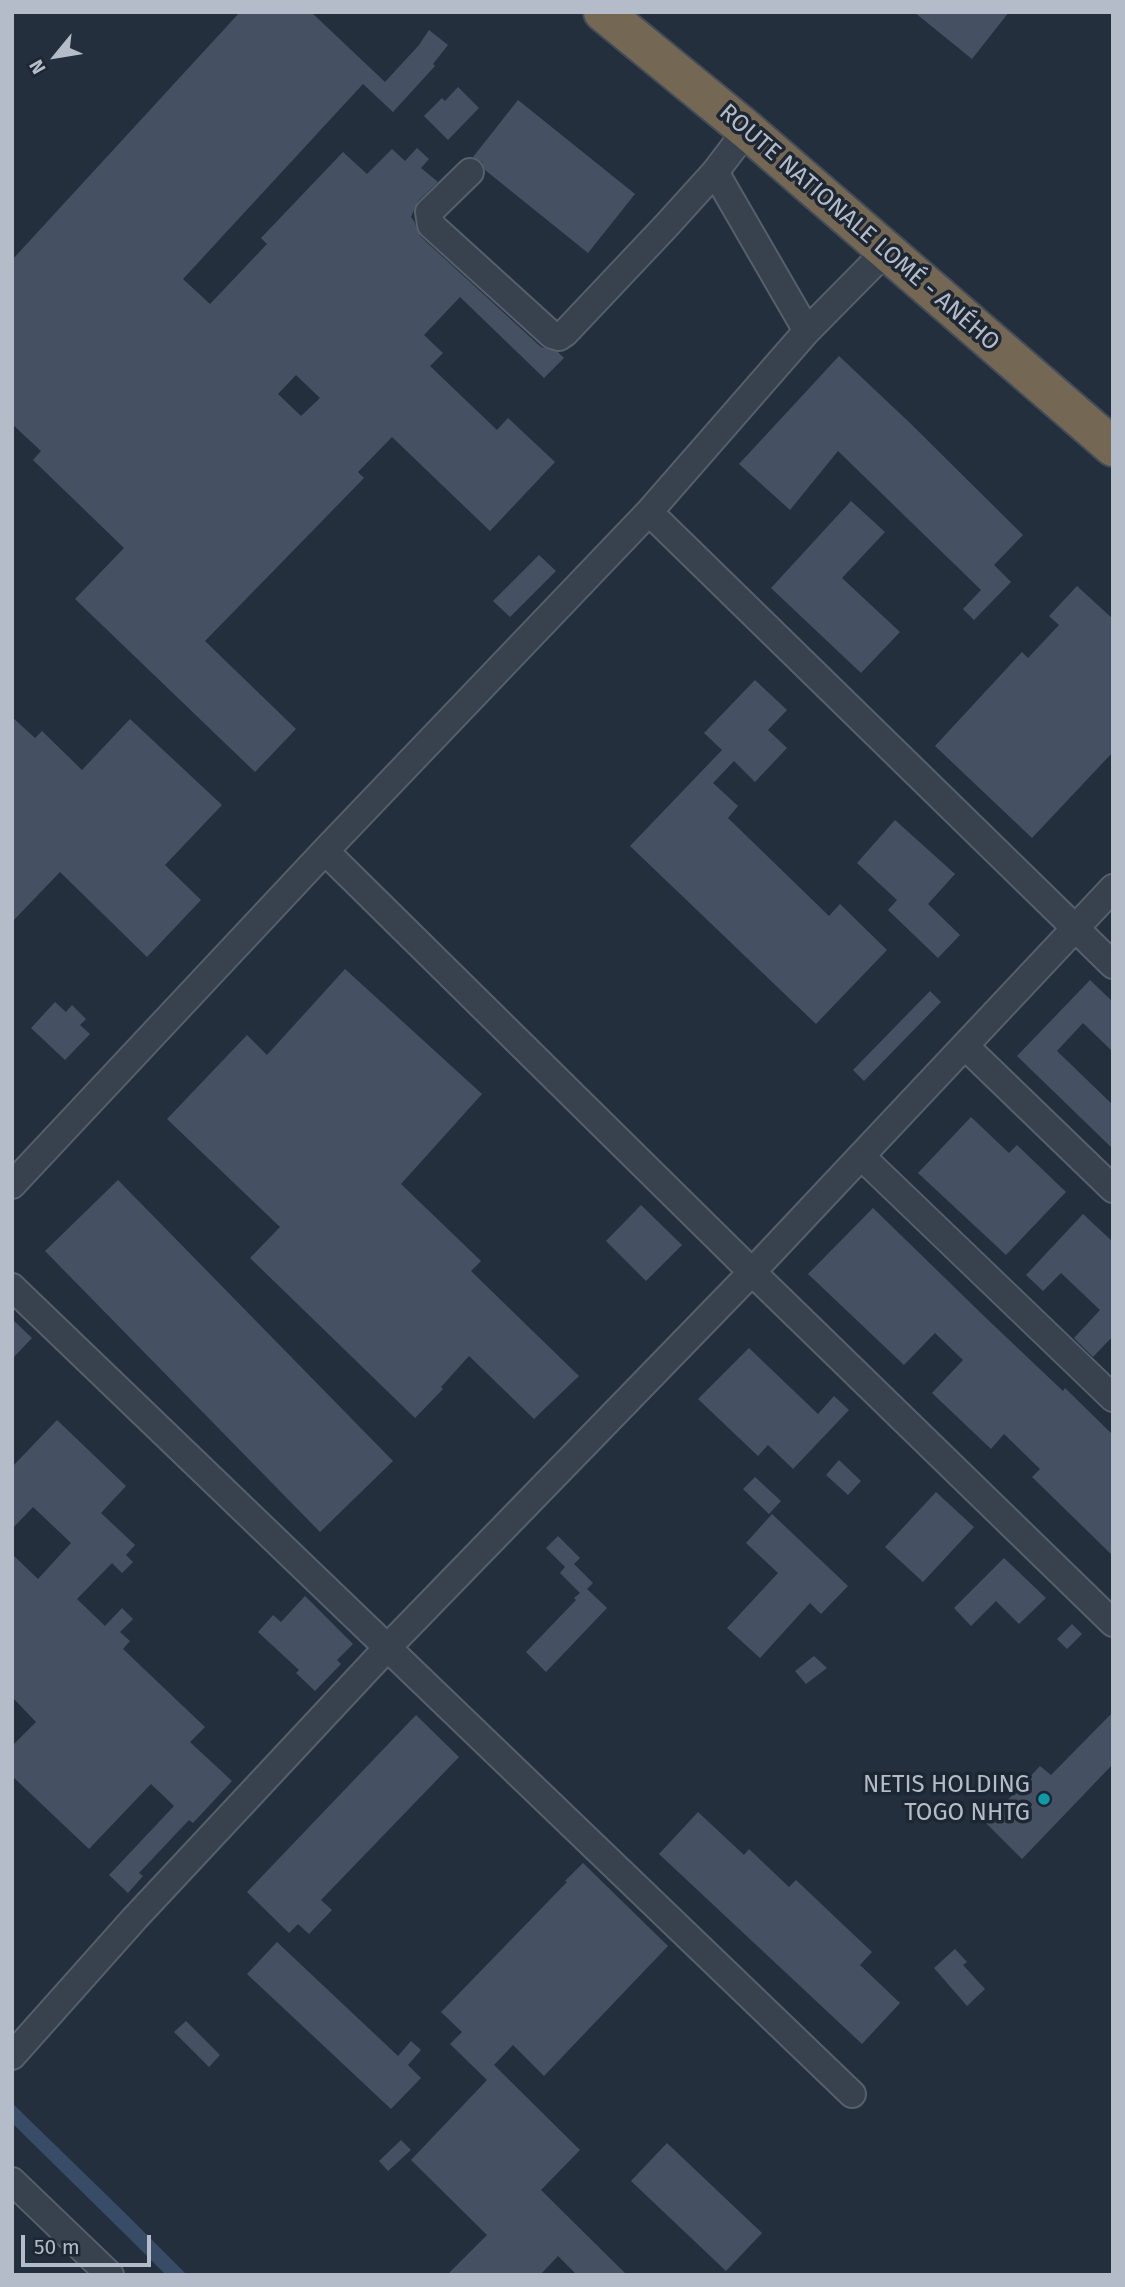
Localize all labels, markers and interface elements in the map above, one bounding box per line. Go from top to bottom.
north arrow [21,21,91,91]
text: N [24,56,50,78]
street label: ROUTE NATIONALE LOMÉ - ANÉHO [713,98,1005,358]
place label: NETIS HOLDING TOGO NHTG [863,1771,1030,1827]
marker: NETIS HOLDING TOGO NHTG [1036,1791,1052,1807]
scale bar [24,2220,154,2264]
text: 50 m [34,2234,80,2260]

